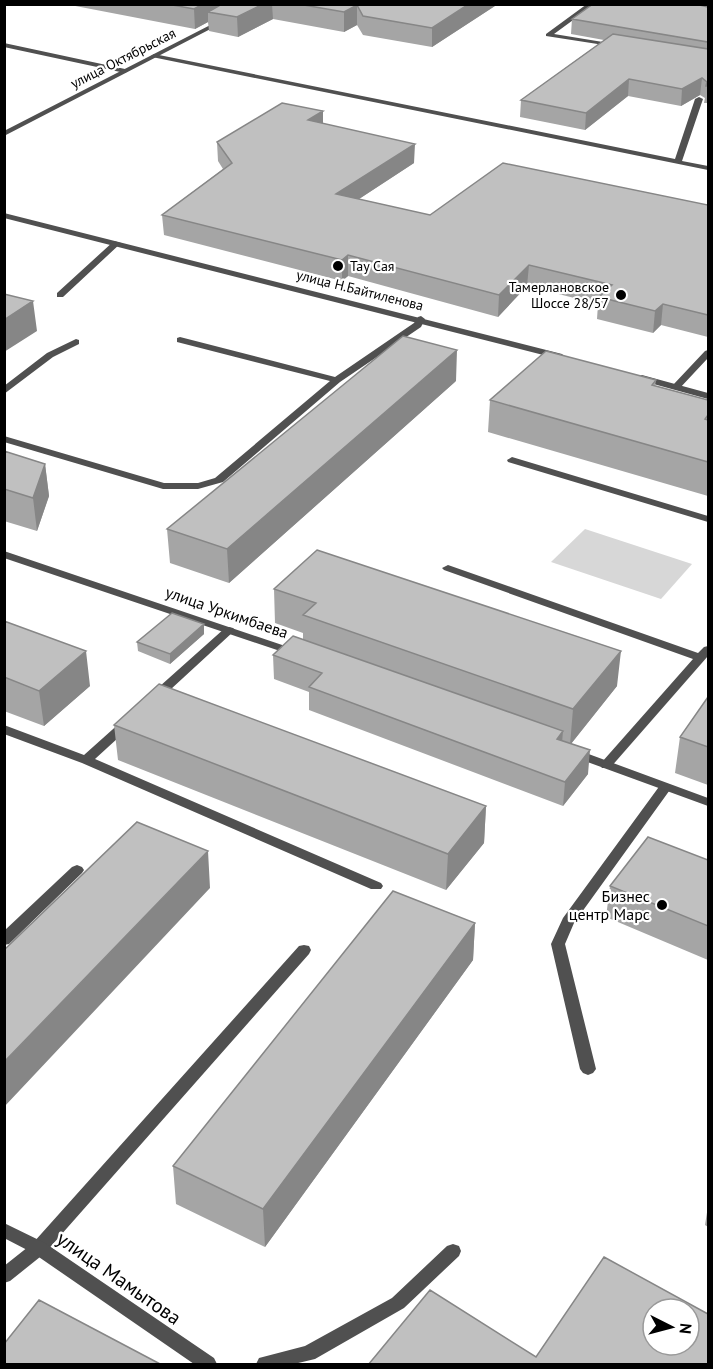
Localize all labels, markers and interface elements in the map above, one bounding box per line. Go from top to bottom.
street label: улица Октябрьская [67,24,179,92]
place label: Тау Сая [350,257,395,275]
marker: Тау Сая [331,259,345,273]
street label: улица Н.Байтиленова [295,265,425,315]
place label: Тамерлановское Шоссе 28/57 [509,278,609,312]
marker: Тамерлановское Шоссе 28/57 [614,288,628,302]
street label: улица Уркимбаева [163,582,291,642]
place label: Бизнес центр Марс [569,886,650,924]
marker: Бизнес центр Марс [655,898,669,912]
street label: улица Мамытова [52,1225,186,1331]
north arrow [641,1297,701,1357]
text: N [675,1322,696,1335]

